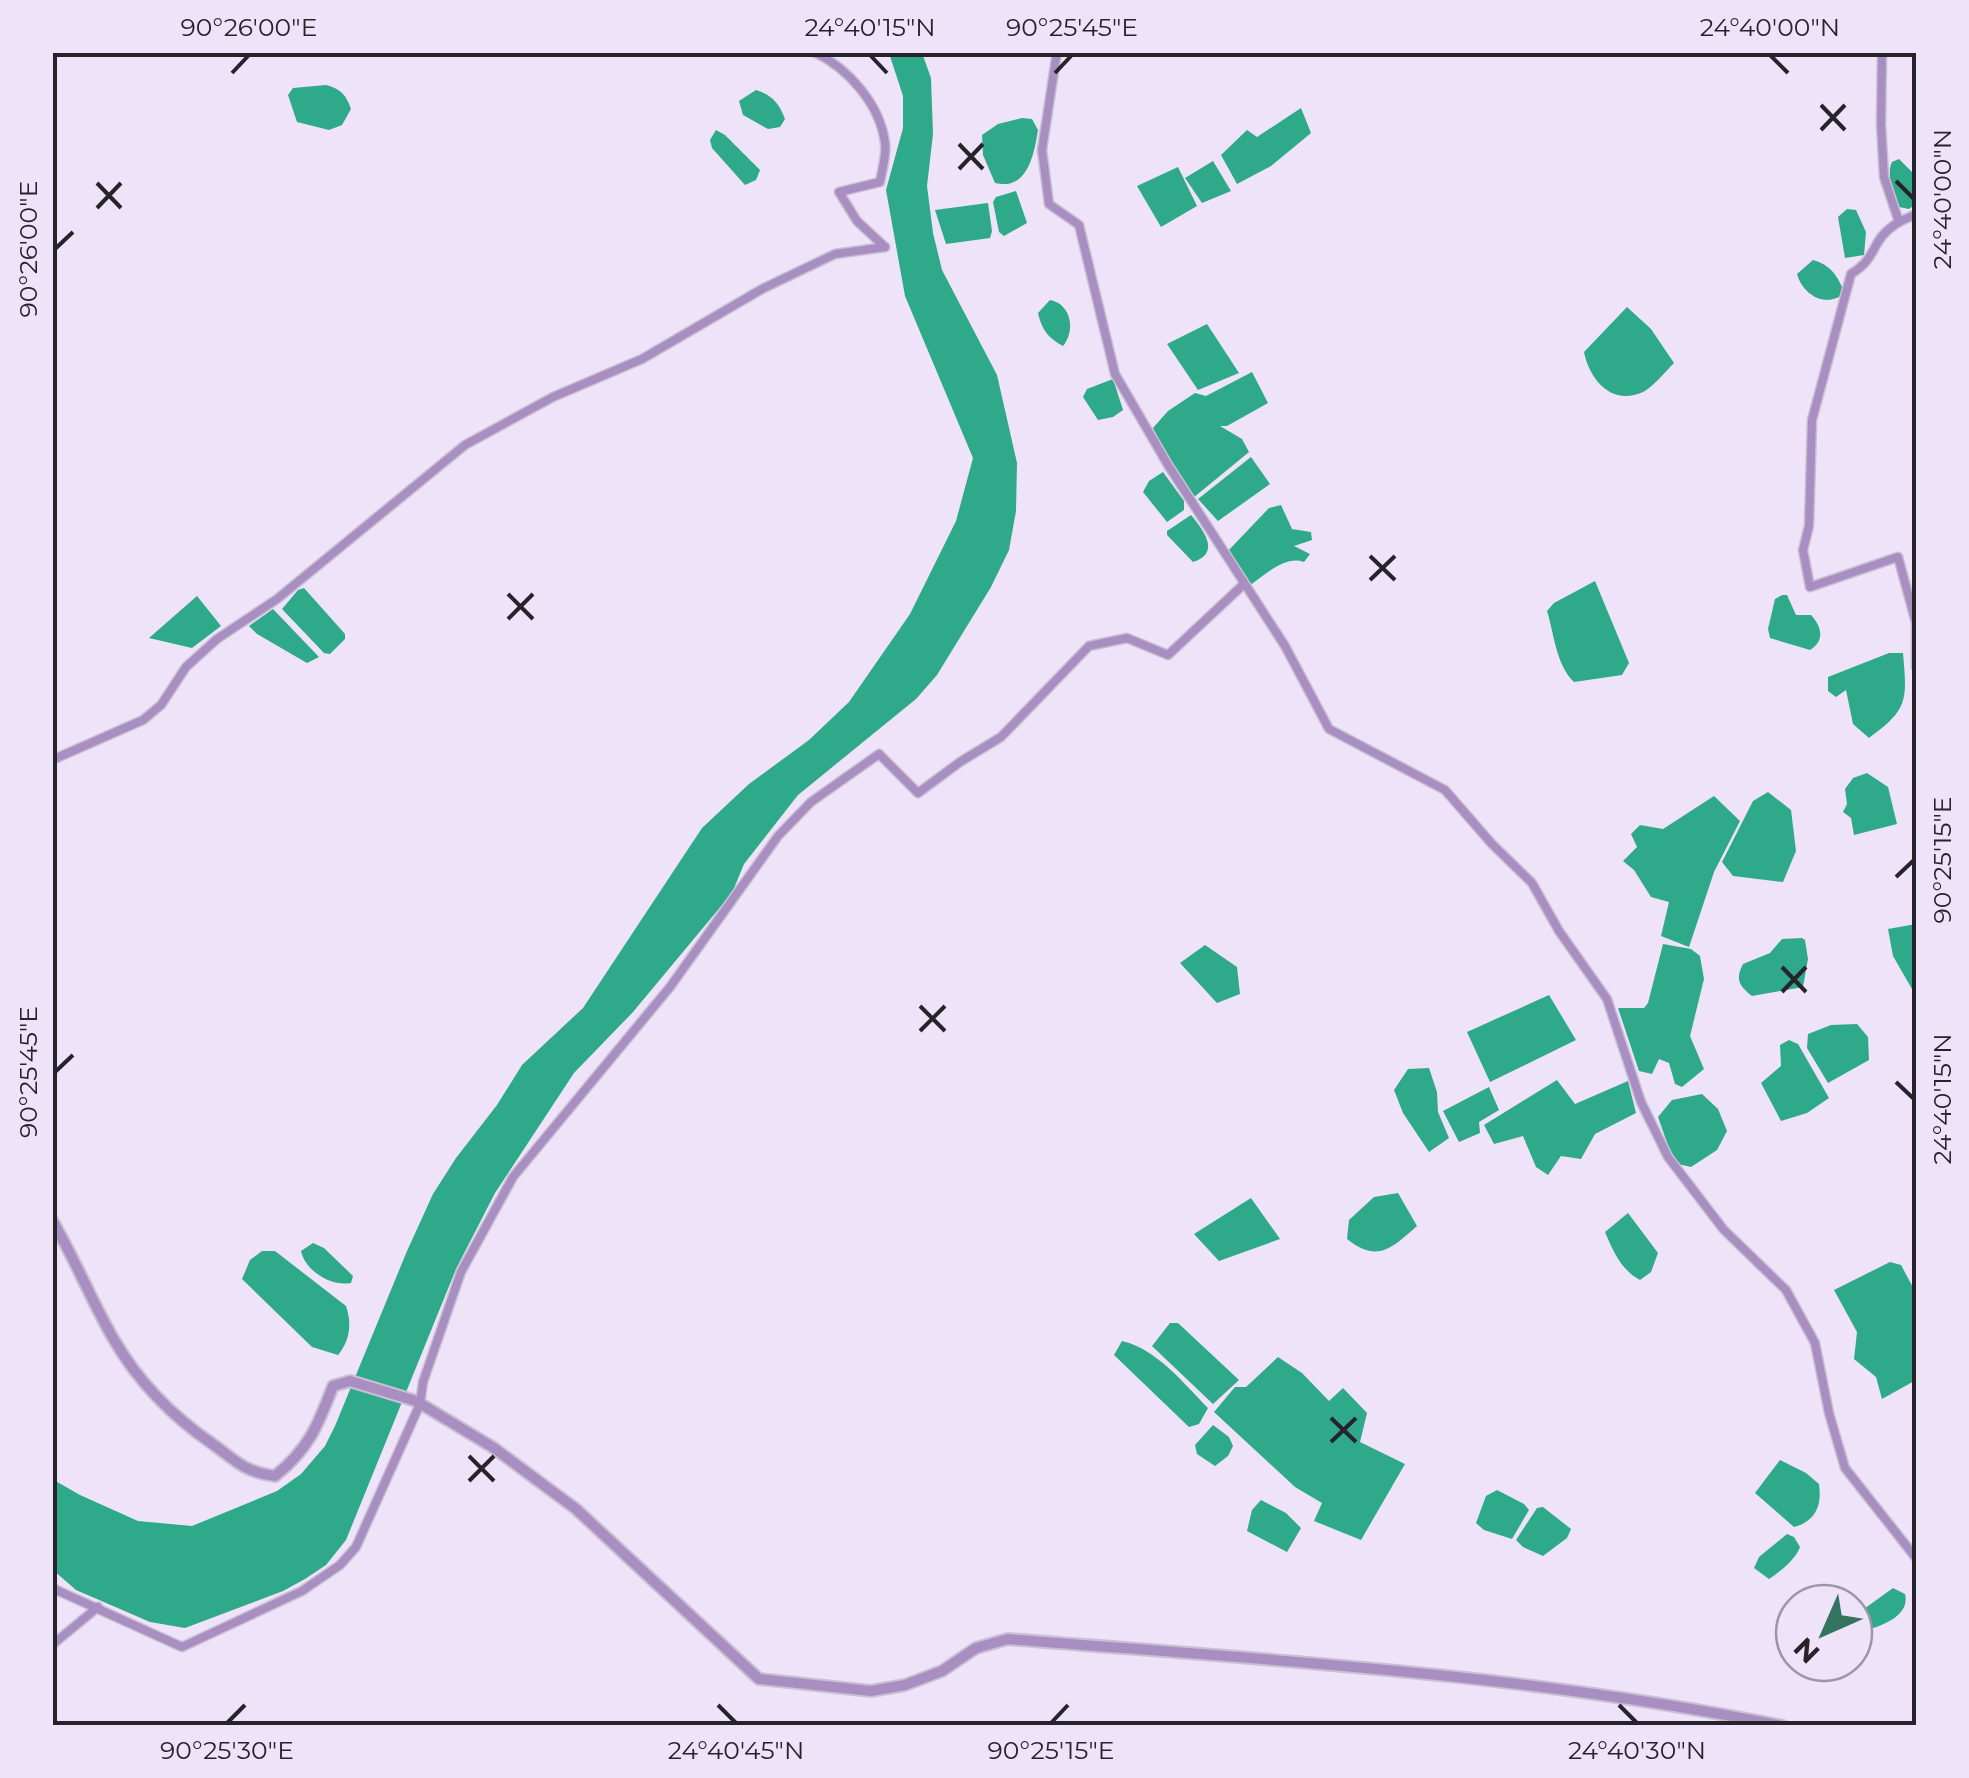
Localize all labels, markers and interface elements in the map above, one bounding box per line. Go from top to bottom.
text: 90°26'00"E [181,12,317,42]
text: 24°40'15"N [804,12,936,42]
text: 90°25'45"E [1006,12,1138,42]
text: 24°40'00"N [1700,12,1840,42]
text: 24°40'00"N [1927,129,1957,269]
text: 90°26'00"E [13,181,43,317]
text: 90°25'15"E [1927,797,1957,923]
text: 90°25'45"E [13,1006,43,1138]
text: 24°40'15"N [1927,1033,1957,1165]
north arrow [1774,1583,1874,1683]
text: N [1786,1631,1826,1671]
text: 90°25'30"E [160,1735,294,1765]
text: 24°40'45"N [668,1735,804,1765]
text: 90°25'15"E [988,1735,1114,1765]
text: 24°40'30"N [1568,1735,1706,1765]

